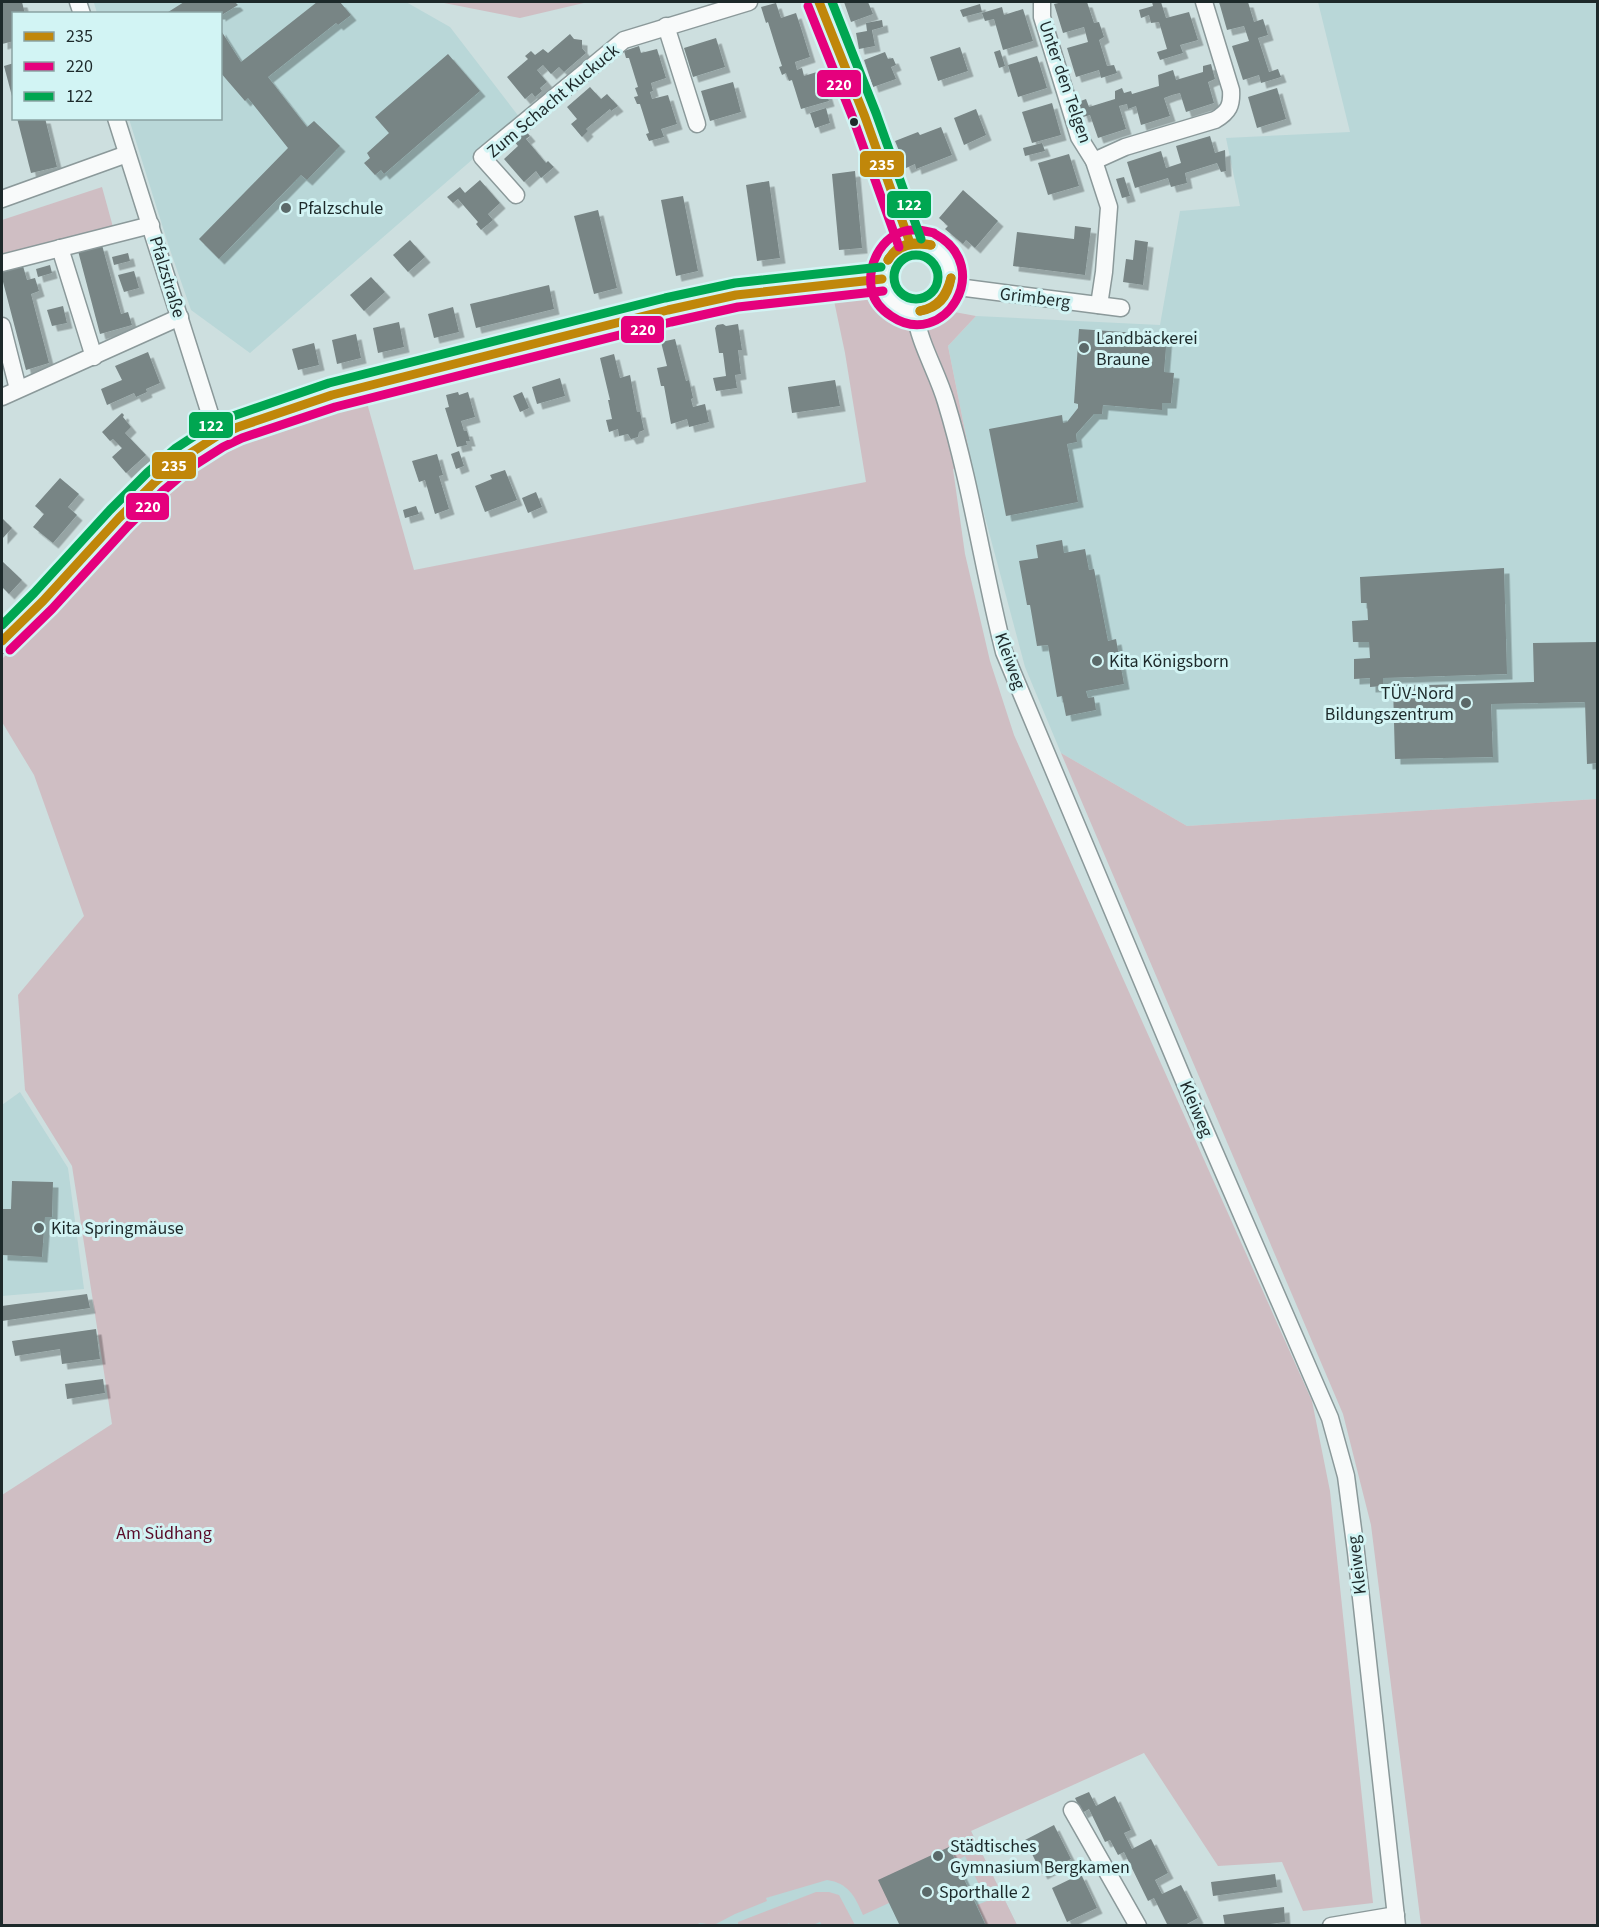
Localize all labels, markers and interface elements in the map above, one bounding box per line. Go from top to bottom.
legend [12,12,222,120]
street label: Unter den Telgen [1032,17,1098,147]
text: 235 [66,24,93,49]
street label: Zum Schacht Kuckuck [481,38,625,164]
text: 220 [66,54,93,79]
line badge: 220 [816,69,862,98]
text: 220 [826,74,852,96]
text: 122 [66,84,93,109]
unlabelled marker [848,116,860,128]
line badge: 235 [859,150,905,178]
text: 235 [869,154,895,176]
line badge: 122 [886,190,932,219]
text: 122 [896,194,922,216]
place label: Pfalzschule [298,196,383,221]
marker: Pfalzschule [279,201,293,215]
street label: Pfalzstraße [143,233,191,321]
street label: Grimberg [998,281,1072,315]
line badge: 220 [620,315,665,344]
text: 220 [630,319,656,341]
place label: Landbäckerei Braune [1096,326,1198,372]
marker: Landbäckerei Braune [1077,341,1091,355]
line badge: 122 [188,411,234,439]
text: 122 [198,415,224,437]
line badge: 235 [151,451,197,480]
text: 235 [161,455,187,477]
line badge: 220 [125,492,170,521]
text: 220 [135,496,161,518]
street label: Kleiweg [988,629,1032,693]
place label: Kita Königsborn [1109,649,1229,674]
marker: Kita Königsborn [1090,654,1104,668]
place label: TÜV-Nord Bildungszentrum [1325,681,1454,727]
marker: TÜV-Nord Bildungszentrum [1459,696,1473,710]
street label: Kleiweg [1173,1077,1219,1141]
place label: Kita Springmäuse [51,1216,184,1241]
marker: Kita Springmäuse [32,1221,46,1235]
park label: Am Südhang [116,1521,212,1546]
street label: Kleiweg [1341,1534,1373,1596]
place label: Städtisches Gymnasium Bergkamen [950,1834,1130,1880]
marker: Städtisches Gymnasium Bergkamen [931,1849,945,1863]
place label: Sporthalle 2 [939,1880,1030,1905]
marker: Sporthalle 2 [920,1885,934,1899]

